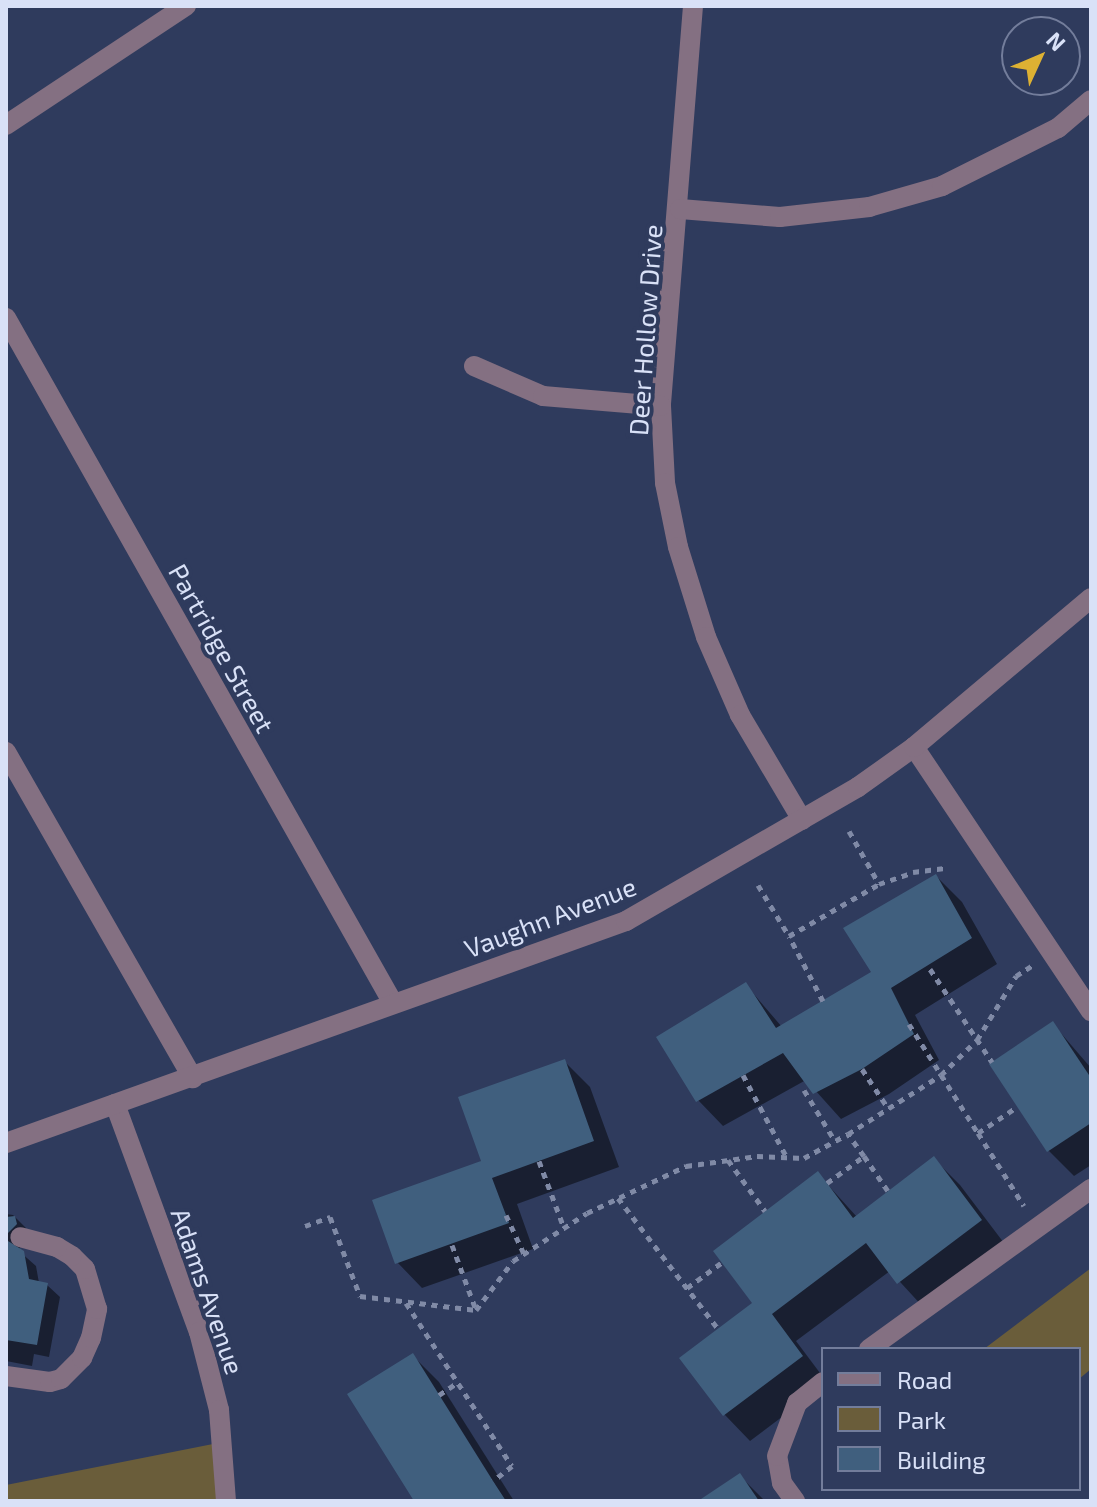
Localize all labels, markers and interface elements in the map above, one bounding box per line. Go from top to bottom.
north arrow [1001,16,1081,96]
text: N [1042,26,1072,55]
street label: Deer Hollow Drive [622,223,668,437]
street label: Partridge Street [163,558,281,738]
street label: Vaughn Avenue [460,870,640,964]
street label: Adams Avenue [165,1204,251,1378]
legend [821,1347,1081,1491]
text: Road [897,1365,952,1394]
text: Park [897,1405,946,1434]
text: Building [897,1445,986,1474]

